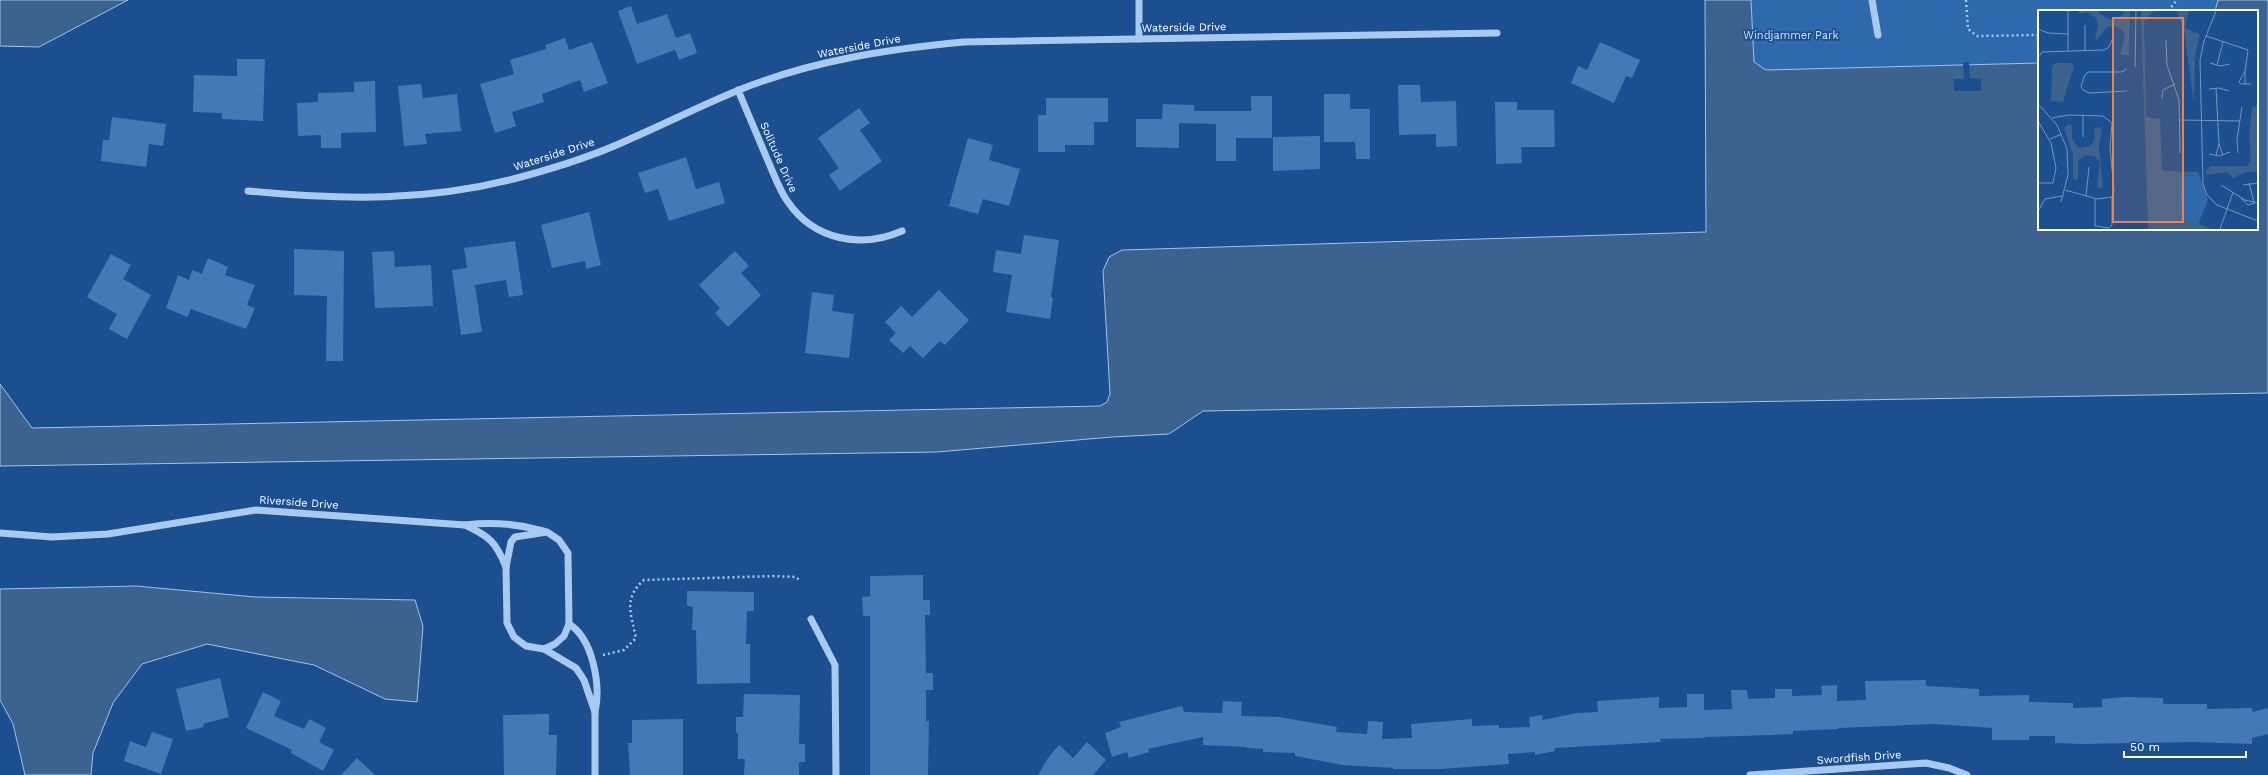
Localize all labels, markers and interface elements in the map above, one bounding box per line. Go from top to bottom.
inset map [2038,10,2258,230]
street label: Waterside Drive [1142,20,1226,35]
park label: Windjammer Park [1743,29,1839,42]
street label: Waterside Drive [816,32,902,61]
street label: Solitude Drive [757,120,800,194]
street label: Waterside Drive [512,135,596,174]
street label: Riverside Drive [259,493,339,512]
scale bar [2124,733,2246,759]
text: 50 m [2130,740,2160,754]
street label: Swordfish Drive [1816,748,1902,767]

